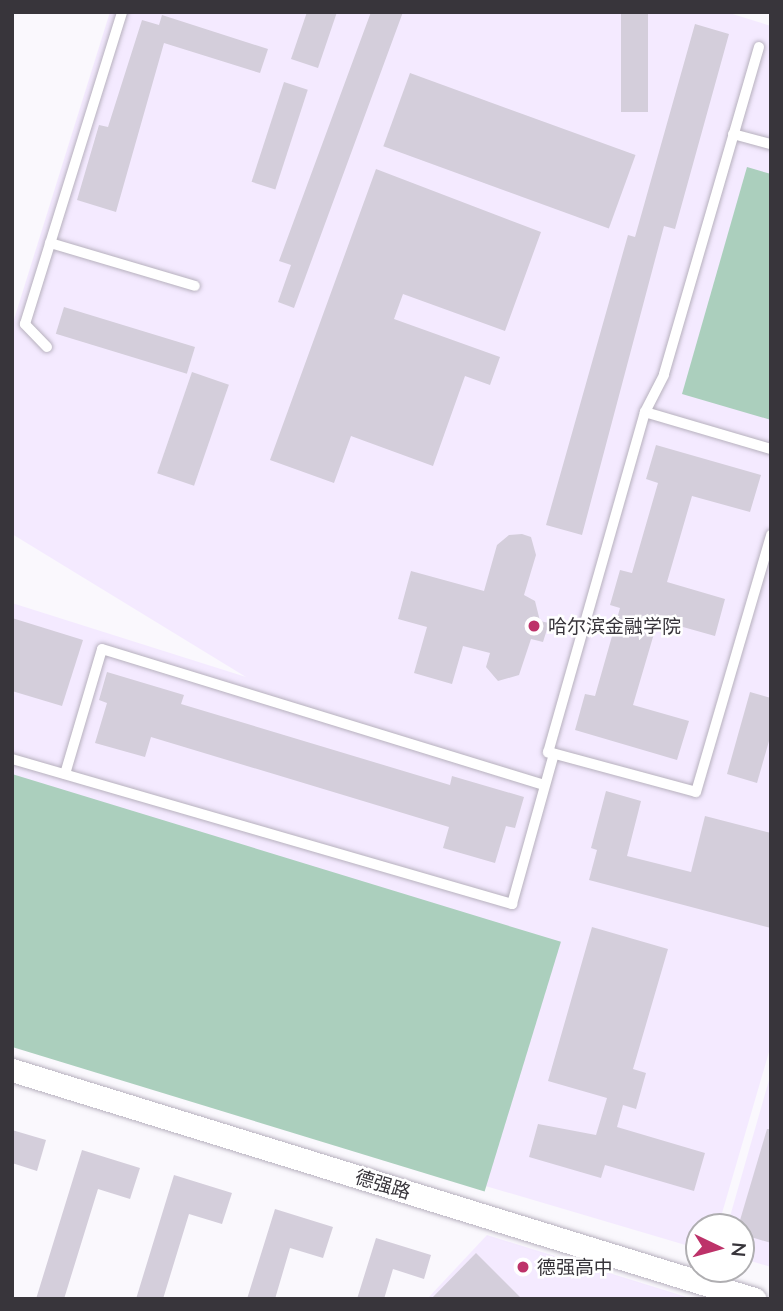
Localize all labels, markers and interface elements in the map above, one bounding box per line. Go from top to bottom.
place label: 哈尔滨金融学院 [548,615,681,637]
marker: 哈尔滨金融学院 [526,618,542,634]
street label: 德强路 [352,1165,414,1203]
north arrow [685,1213,755,1283]
text: N [727,1241,752,1258]
place label: 德强高中 [537,1256,613,1278]
marker: 德强高中 [515,1259,531,1275]

